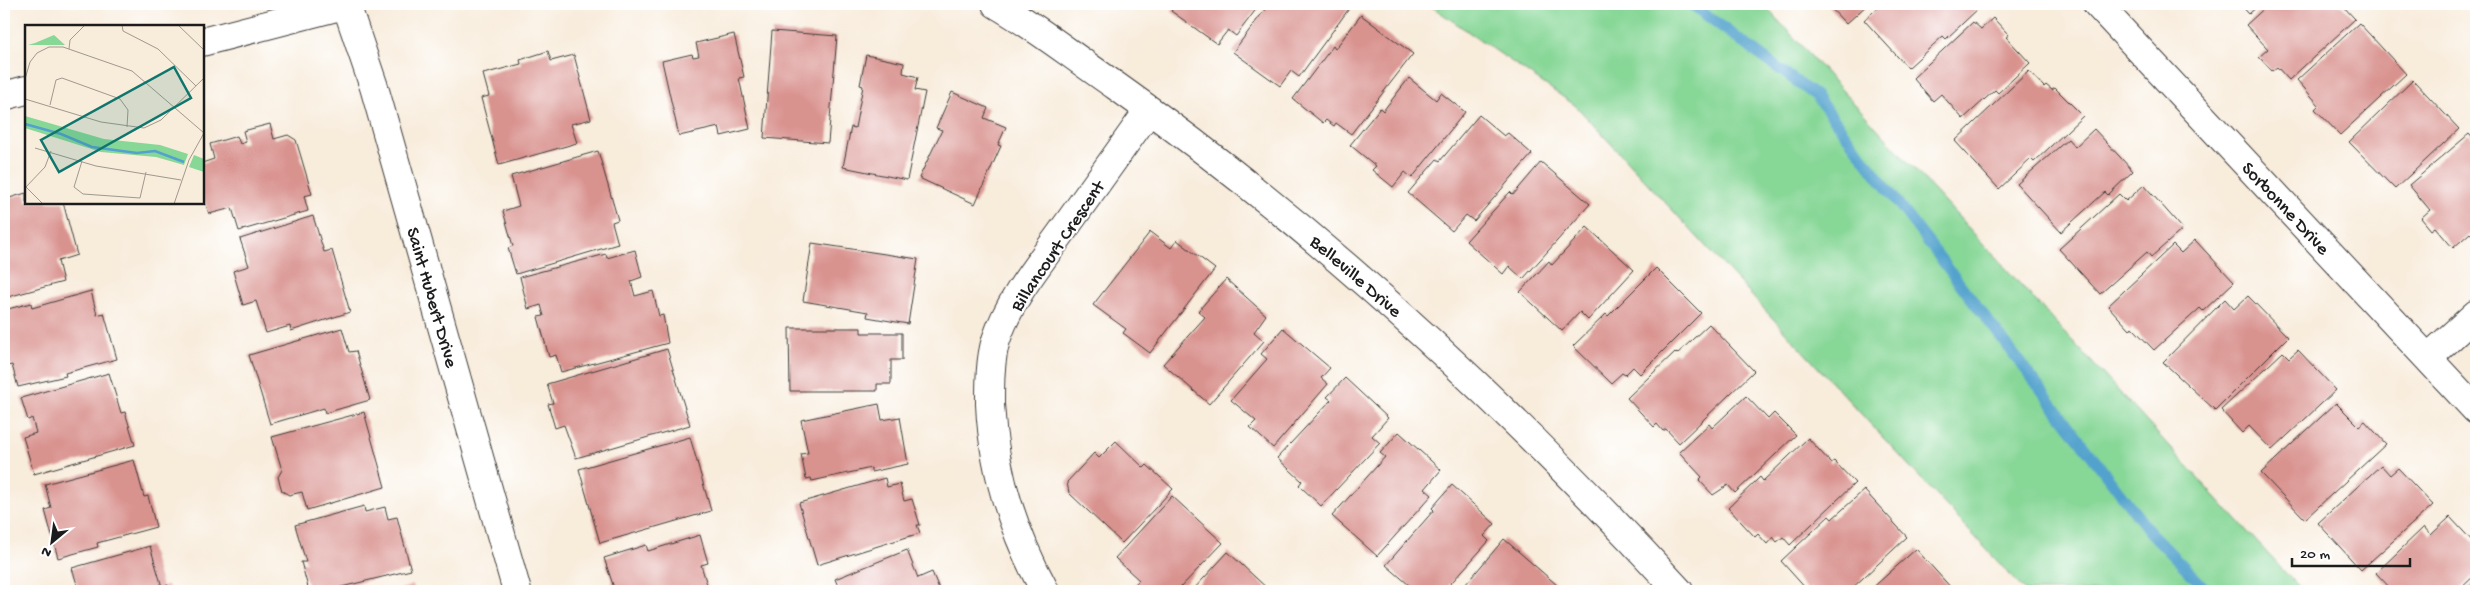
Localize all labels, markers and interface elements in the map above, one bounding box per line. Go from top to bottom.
inset map [25,25,204,204]
street label: Sorbonne Drive [2235,158,2334,261]
street label: Billancourt Crescent [1006,175,1112,318]
street label: Saint Hubert Drive [400,225,462,371]
street label: Belleville Drive [1303,231,1406,324]
north arrow [28,518,78,568]
scale bar [2292,535,2410,567]
text: N [39,542,55,561]
text: 20 m [2300,546,2330,564]

